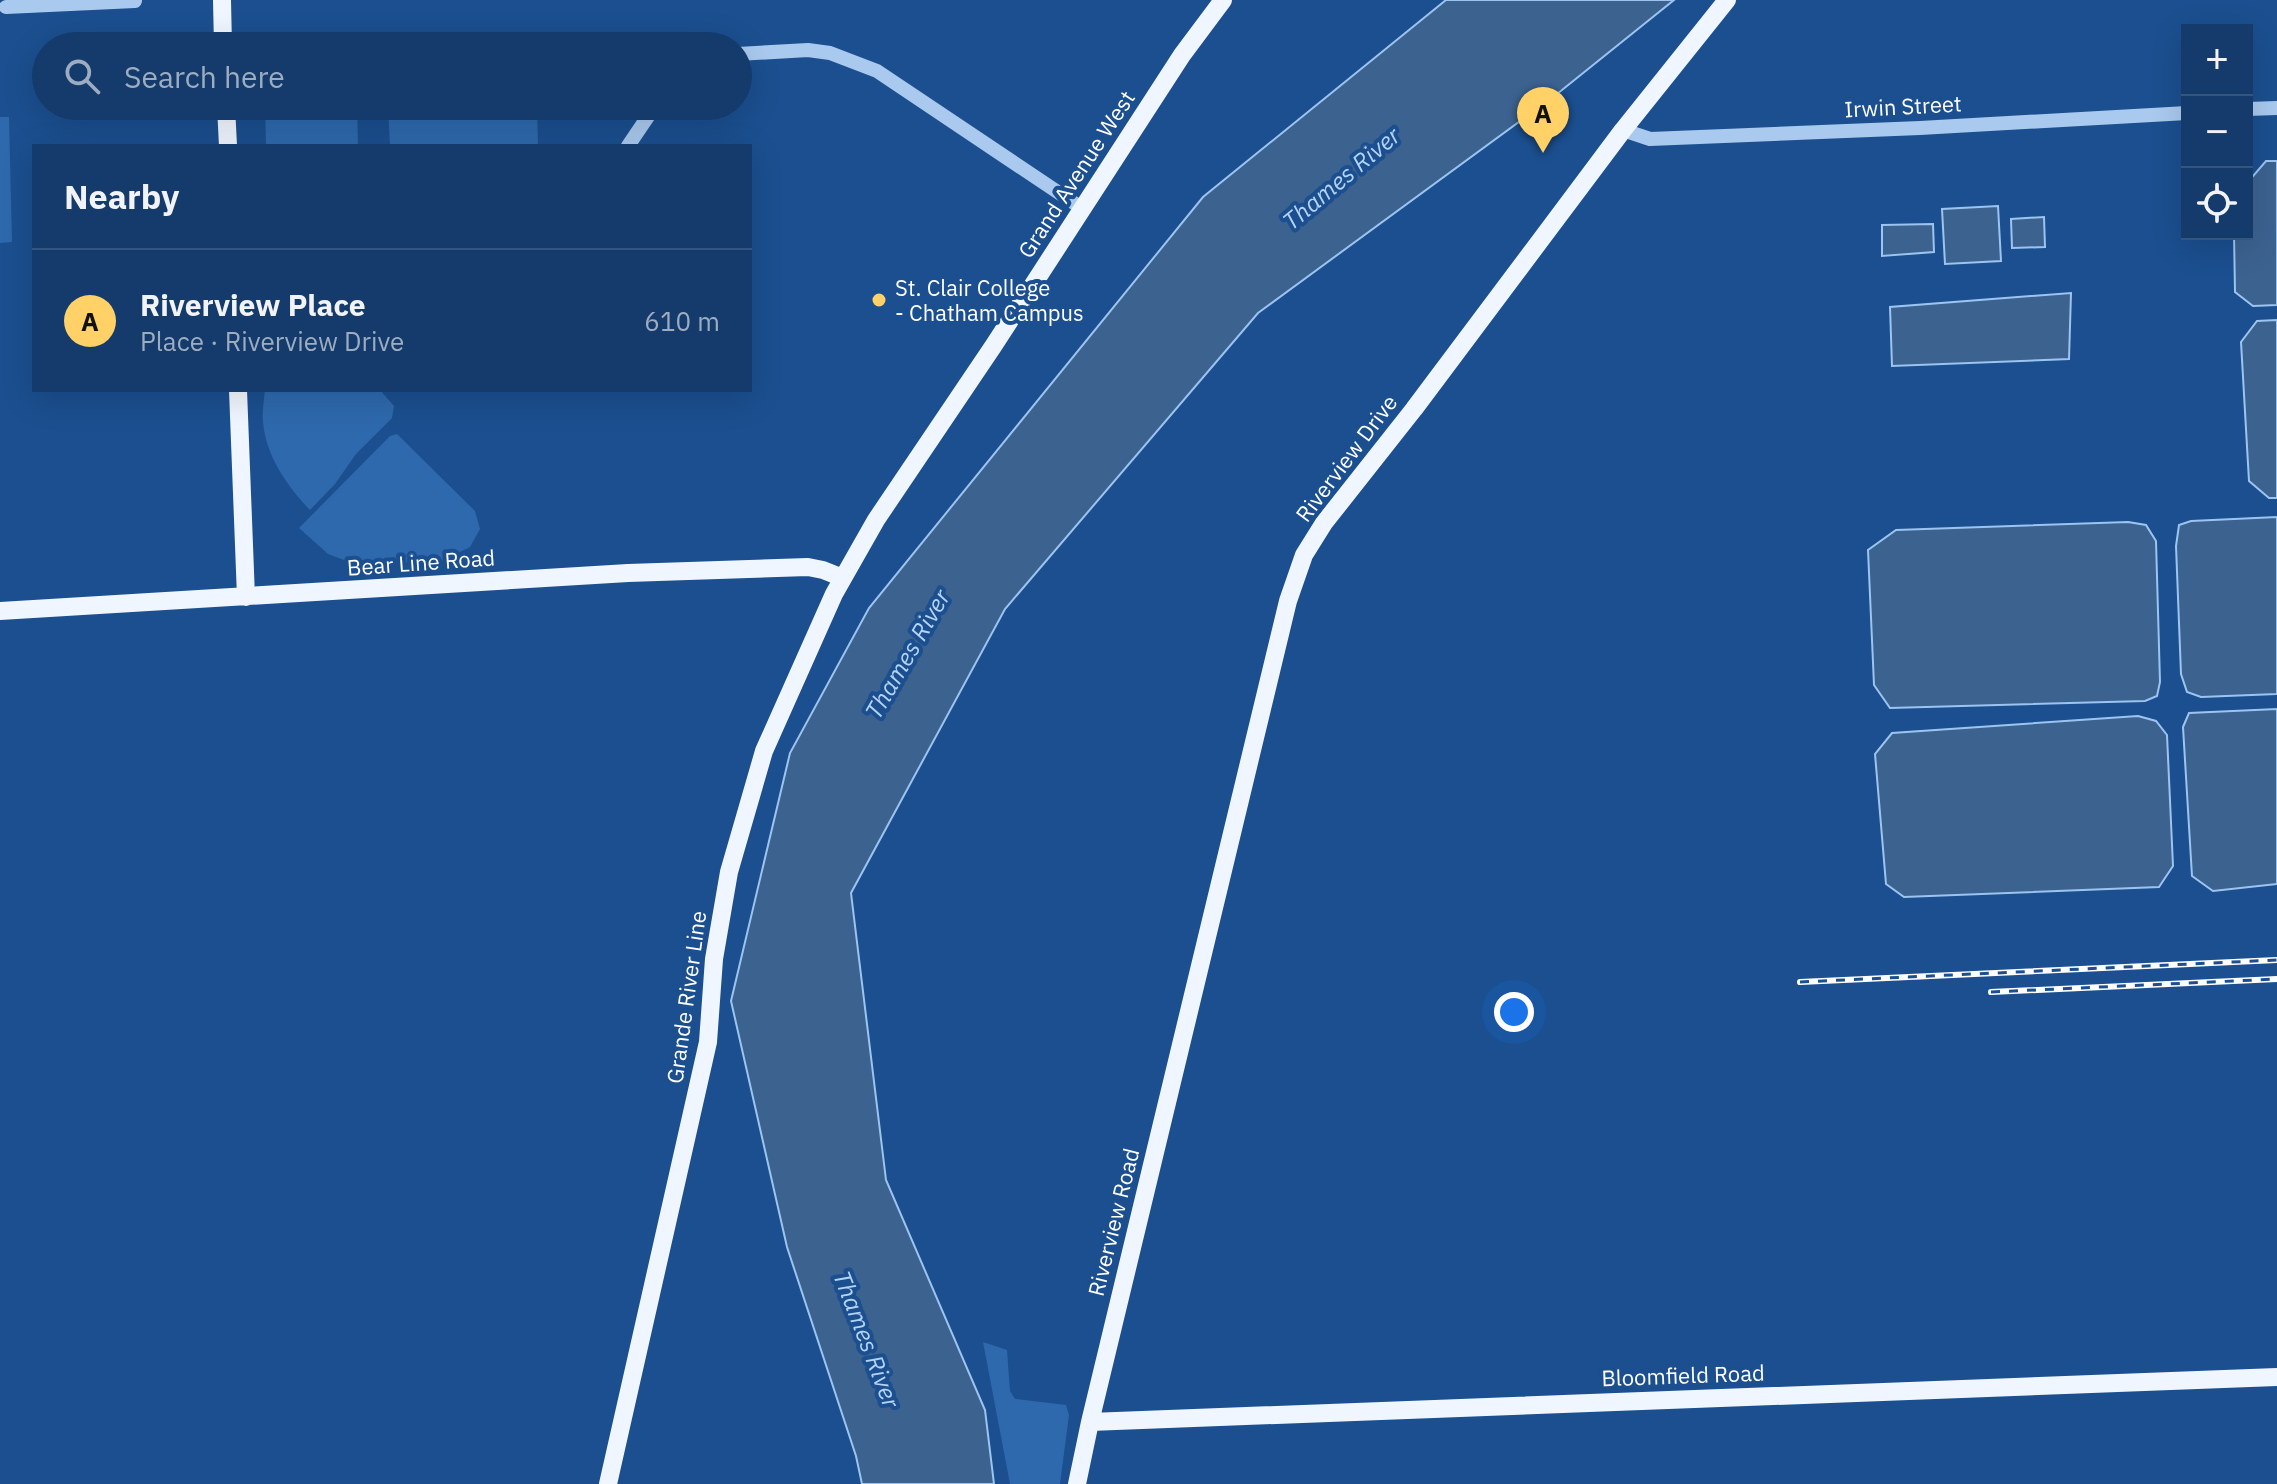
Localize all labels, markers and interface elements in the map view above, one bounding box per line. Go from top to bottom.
map controls [2181,24,2253,240]
button: + [2181,24,2253,96]
search box [32,32,752,120]
icon: search [60,54,104,98]
text: Search here [124,57,285,96]
street label: Grand Avenue West [1011,85,1141,263]
pin: A [1517,87,1569,153]
street label: Irwin Street [1844,88,1962,124]
button: − [2181,96,2253,168]
water label: Thames River [1275,119,1408,237]
button: locate [2181,168,2253,240]
text: Nearby [64,174,179,218]
place label: St. Clair College - Chatham Campus [895,273,1084,327]
text: Riverview Place [140,285,366,324]
marker: St. Clair College - Chatham Campus [870,291,888,309]
text: A [81,304,99,338]
text: 610 m [644,304,720,338]
text: Place · Riverview Drive [140,324,404,358]
street label: Riverview Drive [1289,389,1403,527]
street label: Bear Line Road [346,542,496,582]
water label: Thames River [857,582,958,724]
street label: Grande River Line [660,909,712,1085]
your location [1494,992,1534,1032]
street label: Riverview Road [1081,1145,1145,1299]
water label: Thames River [826,1266,908,1413]
street label: Bloomfield Road [1601,1358,1765,1392]

